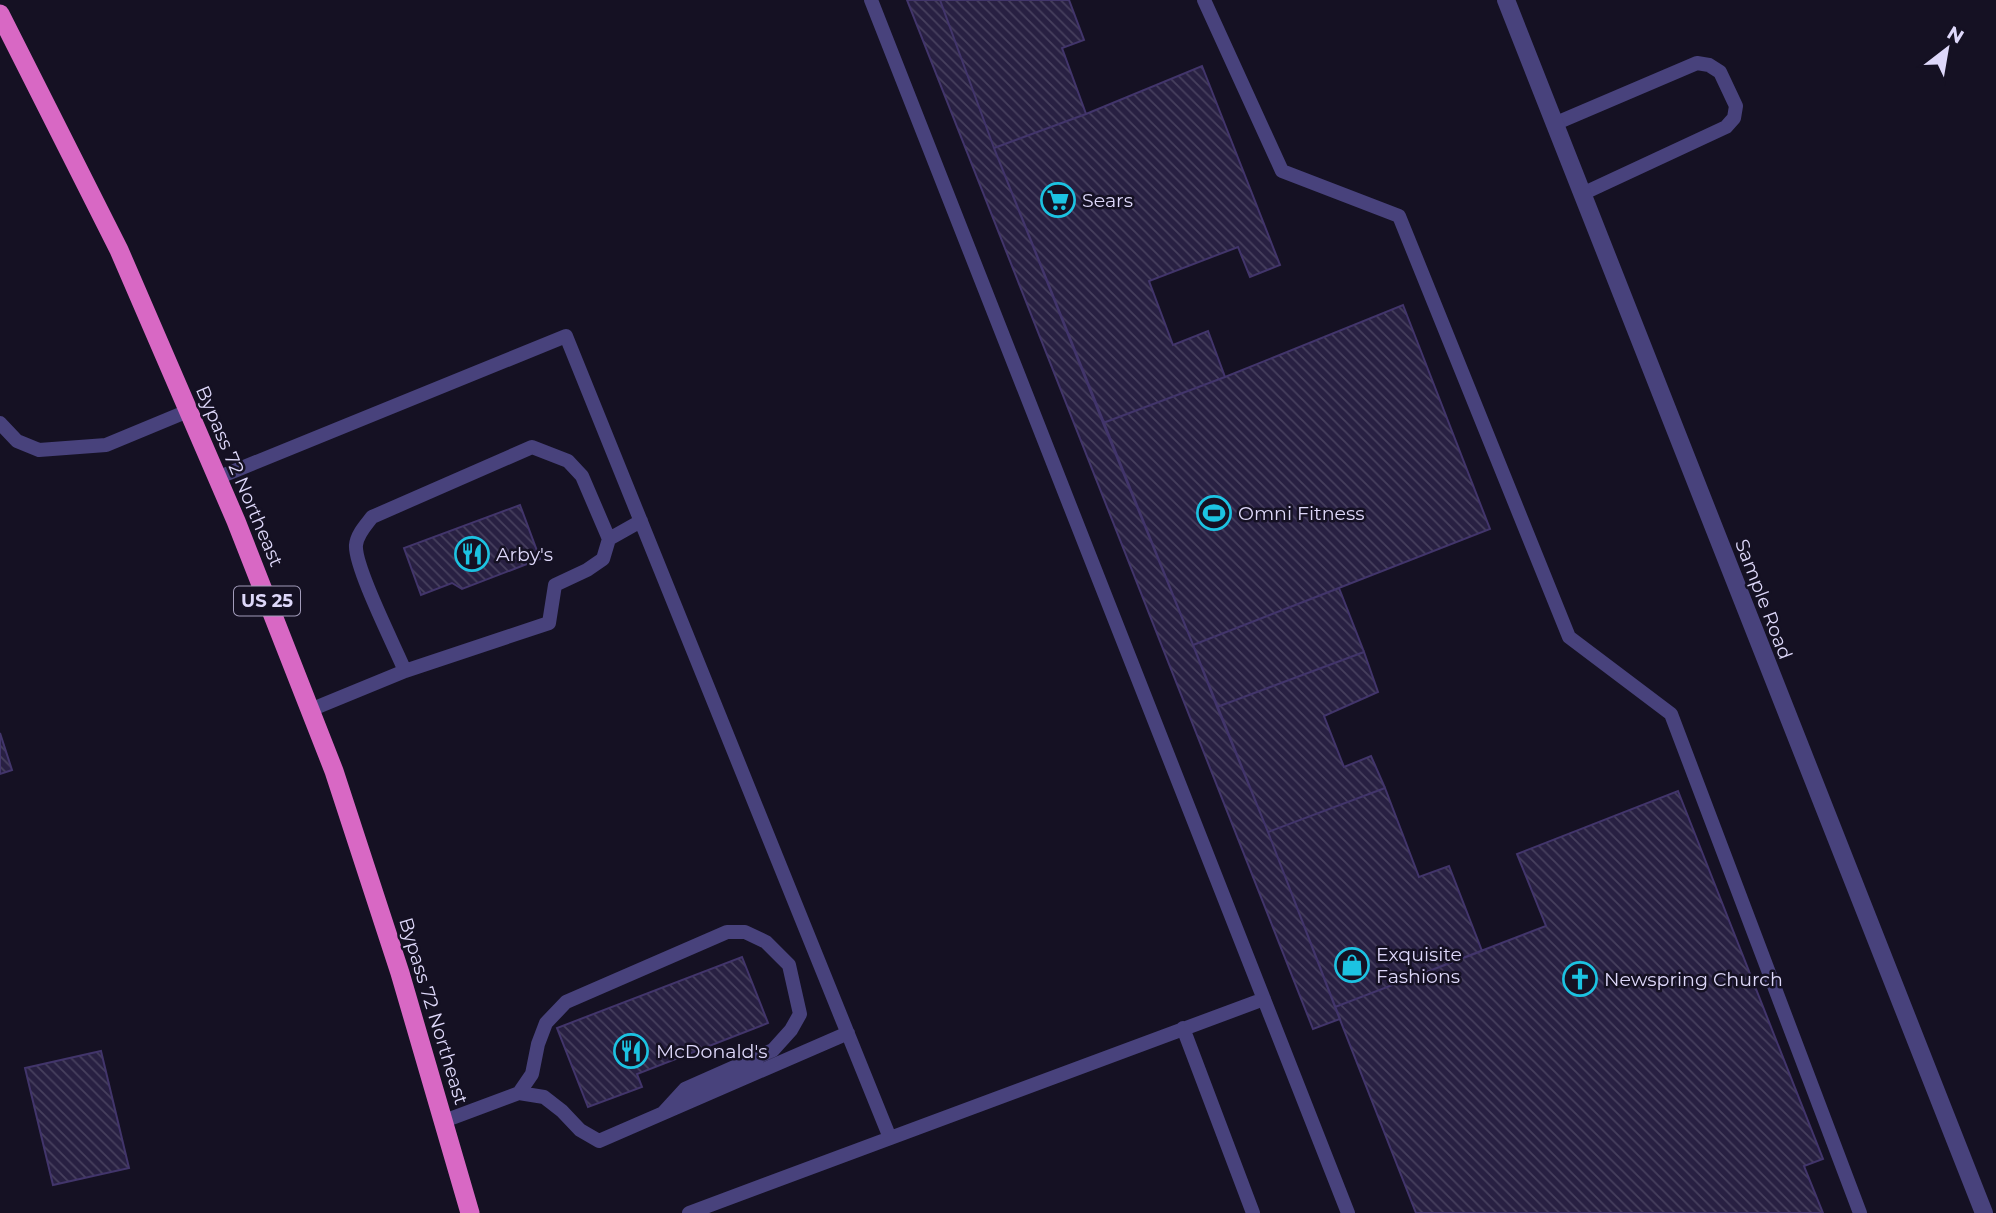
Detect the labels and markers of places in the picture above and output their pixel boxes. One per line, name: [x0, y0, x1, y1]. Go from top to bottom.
supermarket icon: Sears: [1039, 181, 1077, 219]
place label: Sears: [1082, 189, 1133, 212]
sports icon: Omni Fitness: [1195, 494, 1233, 532]
place label: Omni Fitness: [1238, 502, 1365, 525]
restaurant icon: Arby's: [453, 535, 491, 573]
place label: Arby's: [496, 543, 553, 566]
place label: Exquisite Fashions: [1376, 943, 1462, 988]
shop icon: Exquisite Fashions: [1333, 946, 1371, 984]
church icon: Newspring Church: [1561, 960, 1599, 998]
place label: Newspring Church: [1604, 968, 1783, 991]
restaurant icon: McDonald's: [612, 1032, 650, 1070]
place label: McDonald's: [656, 1040, 768, 1063]

